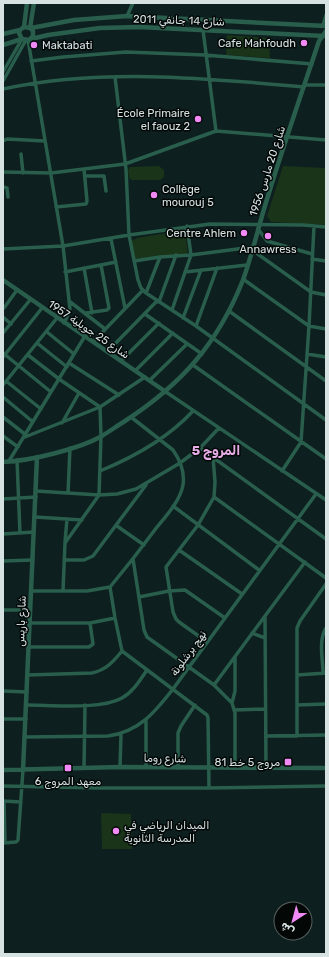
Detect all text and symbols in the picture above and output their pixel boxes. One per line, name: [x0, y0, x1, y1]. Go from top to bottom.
street label: شارع 14 جانفي 2011: [133, 12, 225, 31]
place label: Cafe Mahfoudh: [218, 37, 296, 50]
marker: Cafe Mahfoudh: [299, 38, 309, 48]
place label: Maktabati: [42, 39, 92, 52]
marker: Maktabati: [29, 40, 39, 50]
place label: École Primaire el faouz 2: [117, 107, 190, 133]
marker: École Primaire el faouz 2: [193, 114, 203, 124]
street label: شارع 20 مارس 1956: [247, 124, 290, 219]
place label: Collège mourouj 5: [162, 183, 214, 209]
marker: Collège mourouj 5: [149, 190, 159, 200]
place label: Centre Ahlem: [166, 227, 236, 240]
marker: Centre Ahlem: [239, 228, 249, 238]
marker: Annawress: [263, 231, 273, 241]
place label: Annawress: [239, 243, 297, 256]
street label: شارع 25 جويلية 1957: [44, 297, 132, 363]
district label: المروج 5: [192, 443, 240, 460]
street label: شارع باريس: [14, 595, 31, 647]
street label: نهج برشلونة: [168, 628, 211, 680]
street label: شارع روما: [143, 752, 187, 767]
place label: مروج 5 خط 81: [215, 756, 280, 771]
marker: مروج 5 خط 81: [283, 757, 293, 767]
marker: معهد المروج 6: [63, 763, 73, 773]
place label: معهد المروج 6: [35, 775, 101, 790]
place label: الميدان الرياضي في المدرسة الثانوية: [124, 819, 209, 846]
marker: الميدان الرياضي في المدرسة الثانوية: [111, 826, 121, 836]
north arrow: [273, 901, 313, 941]
text: ش: [278, 919, 297, 938]

